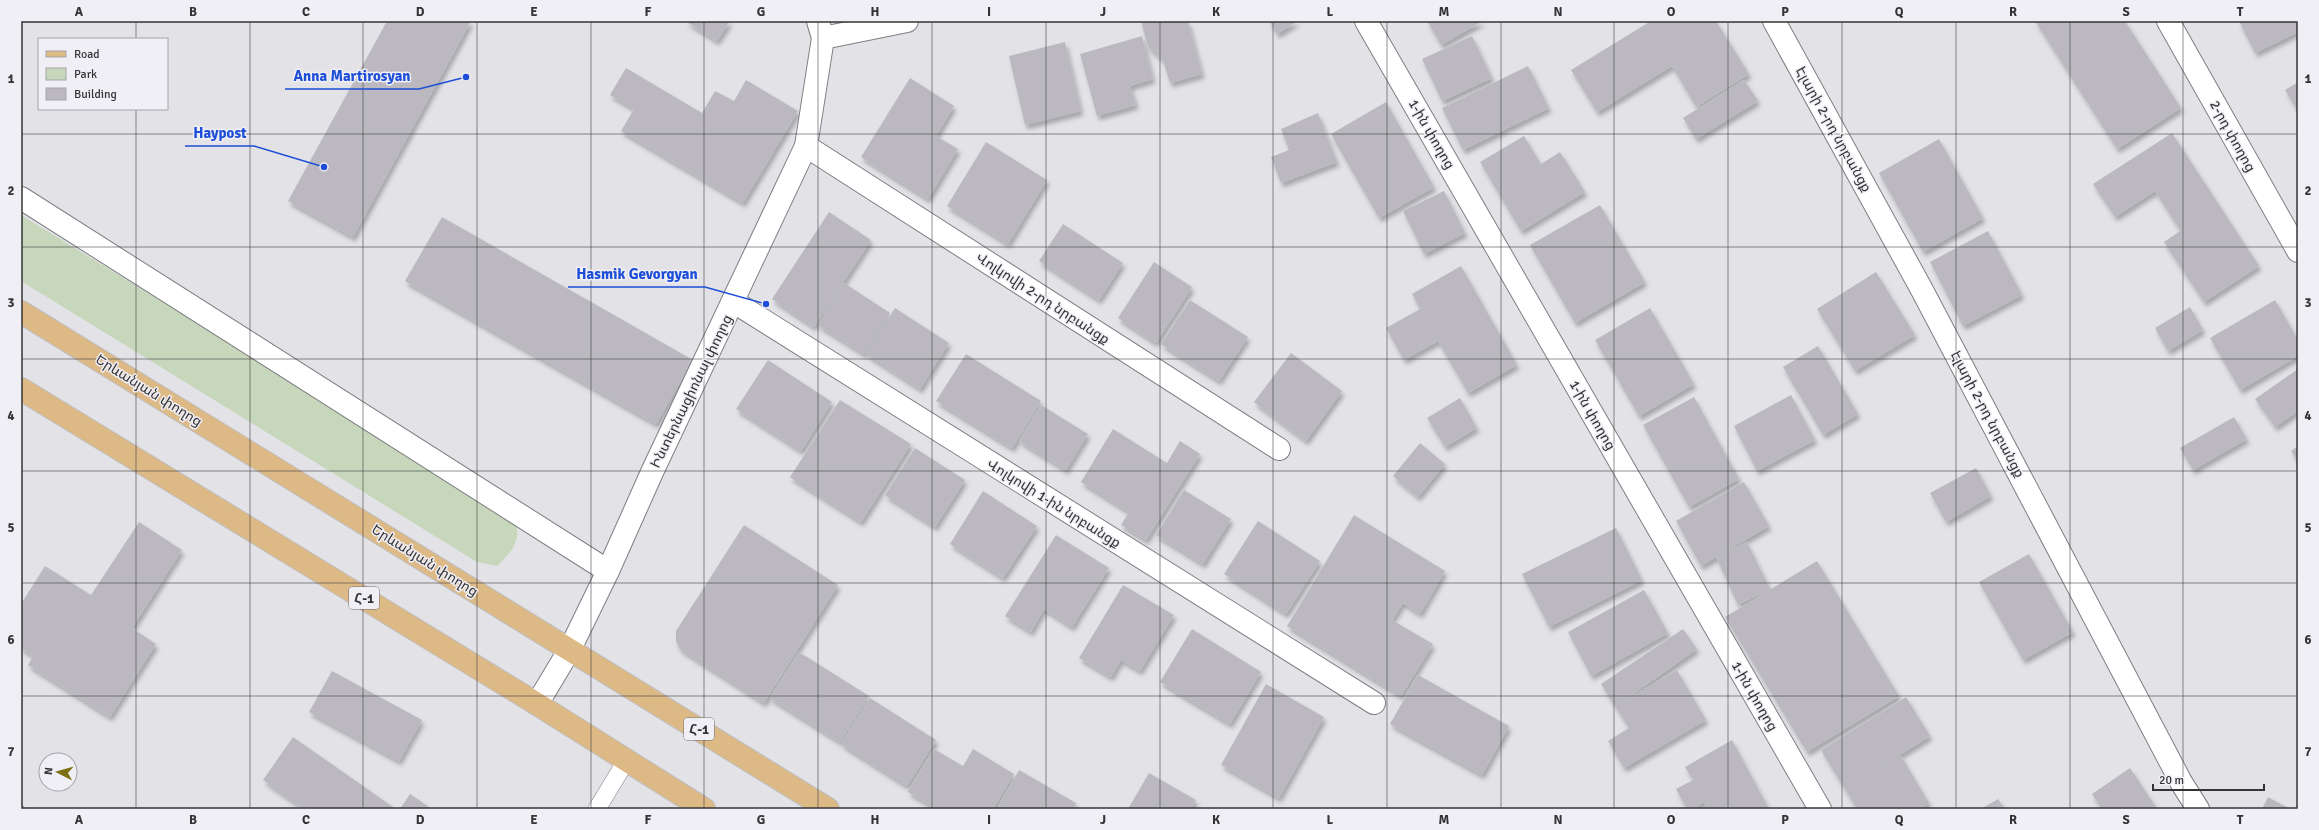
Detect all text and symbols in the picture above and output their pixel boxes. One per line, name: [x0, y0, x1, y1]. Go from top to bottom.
text: A: [75, 4, 84, 20]
text: B: [189, 4, 197, 20]
text: C: [302, 4, 310, 20]
text: D: [416, 4, 425, 20]
text: E: [530, 4, 538, 20]
text: F: [645, 4, 652, 20]
text: G: [757, 4, 765, 20]
text: H: [871, 4, 879, 20]
text: I: [987, 4, 991, 20]
text: J: [1100, 4, 1106, 20]
text: K: [1212, 4, 1220, 20]
text: L: [1327, 4, 1334, 20]
text: M: [1439, 4, 1450, 20]
text: N: [1553, 4, 1563, 20]
text: O: [1667, 4, 1676, 20]
text: P: [1781, 4, 1789, 20]
text: Q: [1895, 4, 1904, 20]
text: R: [2009, 4, 2017, 20]
text: S: [2122, 4, 2130, 20]
text: T: [2237, 4, 2244, 20]
legend: [38, 38, 168, 110]
text: Road: [74, 47, 100, 62]
callout: Anna Martirosyan: [285, 62, 419, 89]
street label: Էլարի 2-րդ նրբանցք: [1792, 63, 1875, 195]
text: Park: [74, 67, 97, 82]
text: Anna Martirosyan: [293, 67, 411, 85]
text: 1: [7, 71, 15, 87]
text: 1: [2304, 71, 2312, 87]
text: Building: [74, 87, 117, 102]
street label: 1-ին փողոց: [1405, 96, 1458, 172]
street label: 2-րդ փողոց: [2206, 98, 2259, 175]
callout: Haypost: [185, 119, 254, 146]
text: Haypost: [193, 124, 247, 142]
text: 2: [7, 183, 15, 199]
text: 2: [2304, 183, 2312, 199]
street label: Վոլկովի 2-րդ նրբանցք: [973, 249, 1113, 348]
callout: Hasmik Gevorgyan: [568, 260, 705, 287]
text: Hasmik Gevorgyan: [576, 265, 698, 283]
text: 3: [7, 295, 15, 311]
text: 3: [2304, 295, 2312, 311]
street label: Ինտերնացիոնալ փողոց: [647, 312, 736, 471]
street label: Էլարի 2-րդ նրբանցք: [1947, 348, 2028, 481]
street label: Երևանյան փողոց: [92, 351, 205, 430]
street label: 1-ին փողոց: [1566, 377, 1619, 453]
text: 4: [7, 408, 15, 424]
text: 4: [2304, 408, 2312, 424]
street label: Վոլկովի 1-ին նրբանցք: [984, 455, 1124, 552]
text: 5: [7, 520, 15, 536]
text: 5: [2304, 520, 2312, 536]
street label: Երևանյան փողոց: [368, 521, 481, 600]
road number: Հ-1: [349, 587, 379, 609]
text: 6: [7, 632, 15, 648]
text: 6: [2304, 632, 2312, 648]
street label: 1-ին փողոց: [1728, 658, 1781, 734]
road number: Հ-1: [684, 718, 714, 740]
text: 7: [7, 744, 15, 760]
text: 7: [2304, 744, 2312, 760]
north arrow: [38, 752, 78, 792]
scale bar: [2153, 766, 2264, 792]
text: N: [42, 767, 55, 775]
text: 20 m: [2159, 773, 2184, 788]
text: A: [75, 812, 84, 828]
text: B: [189, 812, 197, 828]
text: C: [302, 812, 310, 828]
text: D: [416, 812, 425, 828]
text: E: [530, 812, 538, 828]
text: F: [645, 812, 652, 828]
text: G: [757, 812, 765, 828]
text: H: [871, 812, 879, 828]
text: I: [987, 812, 991, 828]
text: J: [1100, 812, 1106, 828]
text: K: [1212, 812, 1220, 828]
text: L: [1327, 812, 1334, 828]
text: M: [1439, 812, 1450, 828]
text: N: [1553, 812, 1563, 828]
text: O: [1667, 812, 1676, 828]
text: P: [1781, 812, 1789, 828]
text: Q: [1895, 812, 1904, 828]
text: R: [2009, 812, 2017, 828]
text: S: [2122, 812, 2130, 828]
text: T: [2237, 812, 2244, 828]

